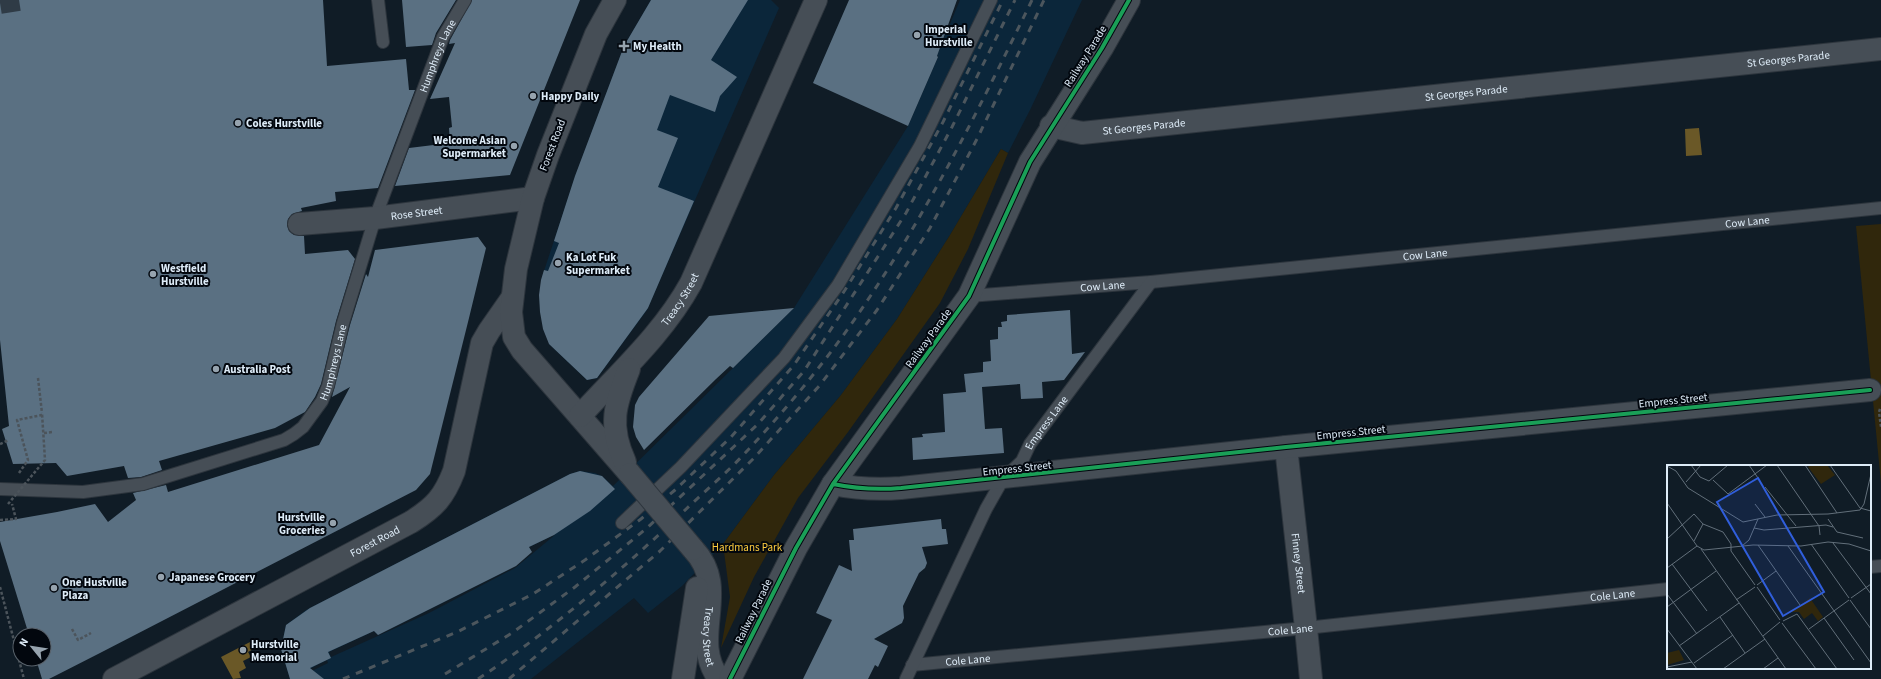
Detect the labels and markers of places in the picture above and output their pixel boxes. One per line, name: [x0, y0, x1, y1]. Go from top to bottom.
place label: Imperial Hurstville: [925, 22, 973, 50]
marker: Imperial Hurstville: [912, 30, 922, 40]
place label: My Health: [633, 39, 682, 54]
marker: My Health: [618, 40, 630, 52]
place label: Happy Daily: [541, 89, 600, 104]
marker: Happy Daily: [528, 91, 538, 101]
place label: Coles Hurstville: [246, 116, 322, 131]
marker: Coles Hurstville: [233, 118, 243, 128]
place label: Welcome Asian Supermarket: [433, 133, 507, 161]
marker: Welcome Asian Supermarket: [509, 141, 519, 151]
place label: Ka Lot Fuk Supermarket: [566, 250, 631, 278]
marker: Ka Lot Fuk Supermarket: [553, 258, 563, 268]
place label: Westfield Hurstville: [161, 261, 209, 289]
marker: Westfield Hurstville: [148, 269, 158, 279]
place label: Australia Post: [223, 362, 291, 377]
marker: Australia Post: [211, 364, 221, 374]
place label: Hurstville Groceries: [277, 510, 325, 538]
marker: Hurstville Groceries: [328, 518, 338, 528]
place label: Japanese Grocery: [169, 570, 256, 585]
marker: Japanese Grocery: [156, 572, 166, 582]
place label: One Hustville Plaza: [62, 575, 127, 603]
marker: One Hustville Plaza: [49, 583, 59, 593]
place label: Hurstville Memorial: [251, 637, 299, 665]
marker: Hurstville Memorial: [238, 645, 248, 655]

